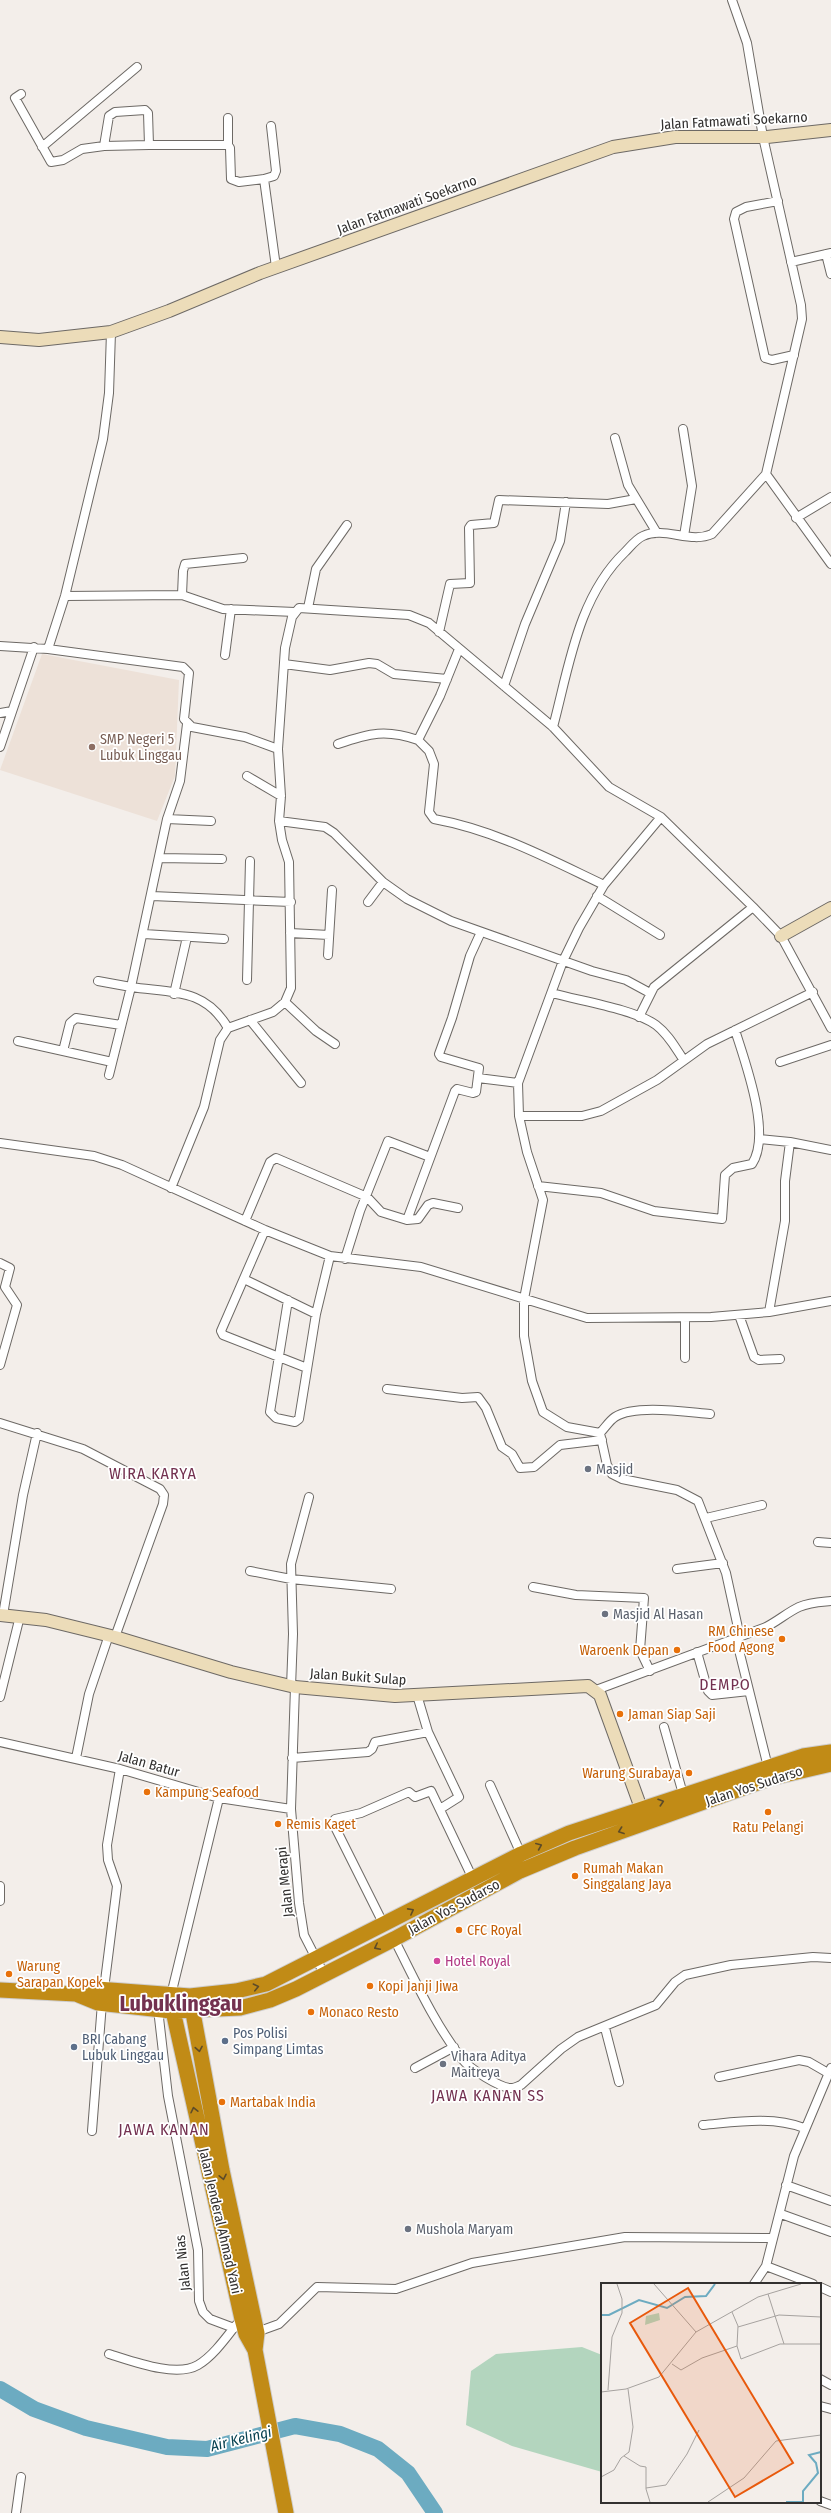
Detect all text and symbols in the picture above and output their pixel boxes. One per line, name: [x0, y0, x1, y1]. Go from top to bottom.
street label: Jalan Fatmawati Soekarno: [660, 109, 808, 133]
street label: Jalan Fatmawati Soekarno: [335, 172, 479, 238]
place label: SMP Negeri 5 Lubuk Linggau: [100, 731, 182, 764]
marker: SMP Negeri 5 Lubuk Linggau: [87, 742, 97, 752]
place label: Masjid: [596, 1461, 633, 1478]
district label: WIRA KARYA: [109, 1464, 197, 1483]
marker: Masjid: [583, 1464, 593, 1474]
place label: Masjid Al Hasan: [613, 1606, 703, 1623]
marker: Masjid Al Hasan: [600, 1609, 610, 1619]
place label: RM Chinese Food Agong: [708, 1623, 774, 1656]
marker: RM Chinese Food Agong: [777, 1634, 787, 1644]
place label: Waroenk Depan: [579, 1642, 669, 1659]
marker: Waroenk Depan: [672, 1645, 682, 1655]
street label: Jalan Bukit Sulap: [309, 1665, 407, 1689]
district label: DEMPO: [699, 1675, 751, 1694]
place label: Jaman Siap Saji: [628, 1706, 716, 1723]
marker: Jaman Siap Saji: [615, 1709, 625, 1719]
street label: Jalan Batur: [116, 1747, 182, 1781]
street label: Jalan Yos Sudarso: [703, 1762, 805, 1810]
place label: Warung Surabaya: [582, 1765, 681, 1782]
marker: Warung Surabaya: [684, 1768, 694, 1778]
place label: Kampung Seafood: [155, 1784, 259, 1801]
marker: Kampung Seafood: [142, 1787, 152, 1797]
one-way arrow: [657, 1798, 664, 1806]
marker: Ratu Pelangi: [763, 1807, 773, 1817]
place label: Remis Kaget: [286, 1816, 356, 1833]
marker: Remis Kaget: [273, 1819, 283, 1829]
place label: Ratu Pelangi: [732, 1819, 804, 1836]
one-way arrow: [617, 1827, 624, 1835]
one-way arrow: [534, 1843, 542, 1851]
street label: Jalan Merapi: [273, 1846, 297, 1918]
place label: Rumah Makan Singgalang Jaya: [583, 1860, 672, 1893]
marker: Rumah Makan Singgalang Jaya: [570, 1871, 580, 1881]
street label: Jalan Yos Sudarso: [405, 1876, 503, 1938]
one-way arrow: [406, 1909, 414, 1916]
place label: CFC Royal: [467, 1922, 522, 1939]
marker: CFC Royal: [454, 1925, 464, 1935]
one-way arrow: [374, 1942, 382, 1950]
place label: Hotel Royal: [445, 1953, 511, 1970]
marker: Hotel Royal: [432, 1956, 442, 1966]
place label: Warung Sarapan Kopek: [17, 1958, 103, 1991]
marker: Warung Sarapan Kopek: [4, 1969, 14, 1979]
place label: Kopi Janji Jiwa: [378, 1978, 459, 1995]
marker: Kopi Janji Jiwa: [365, 1981, 375, 1991]
one-way arrow: [253, 1983, 259, 1991]
district label: Lubuklinggau: [120, 1990, 242, 2017]
place label: Monaco Resto: [319, 2004, 399, 2021]
marker: Monaco Resto: [306, 2007, 316, 2017]
place label: Pos Polisi Simpang Limtas: [233, 2025, 323, 2058]
place label: BRI Cabang Lubuk Linggau: [82, 2031, 164, 2064]
marker: Pos Polisi Simpang Limtas: [220, 2036, 230, 2046]
marker: BRI Cabang Lubuk Linggau: [69, 2042, 79, 2052]
one-way arrow: [194, 2046, 203, 2052]
place label: Vihara Aditya Maitreya: [451, 2048, 526, 2081]
marker: Vihara Aditya Maitreya: [438, 2059, 448, 2069]
district label: JAWA KANAN SS: [431, 2086, 545, 2105]
place label: Martabak India: [230, 2094, 316, 2111]
marker: Martabak India: [217, 2097, 227, 2107]
one-way arrow: [191, 2106, 199, 2113]
district label: JAWA KANAN: [118, 2120, 210, 2139]
street label: Jalan Jenderal Ahmad Yani: [195, 2146, 245, 2296]
one-way arrow: [219, 2174, 227, 2180]
place label: Mushola Maryam: [416, 2221, 513, 2238]
marker: Mushola Maryam: [403, 2224, 413, 2234]
street label: Jalan Nias: [172, 2234, 194, 2292]
inset map: [601, 2283, 821, 2503]
water label: Air Kelingi: [208, 2423, 274, 2456]

